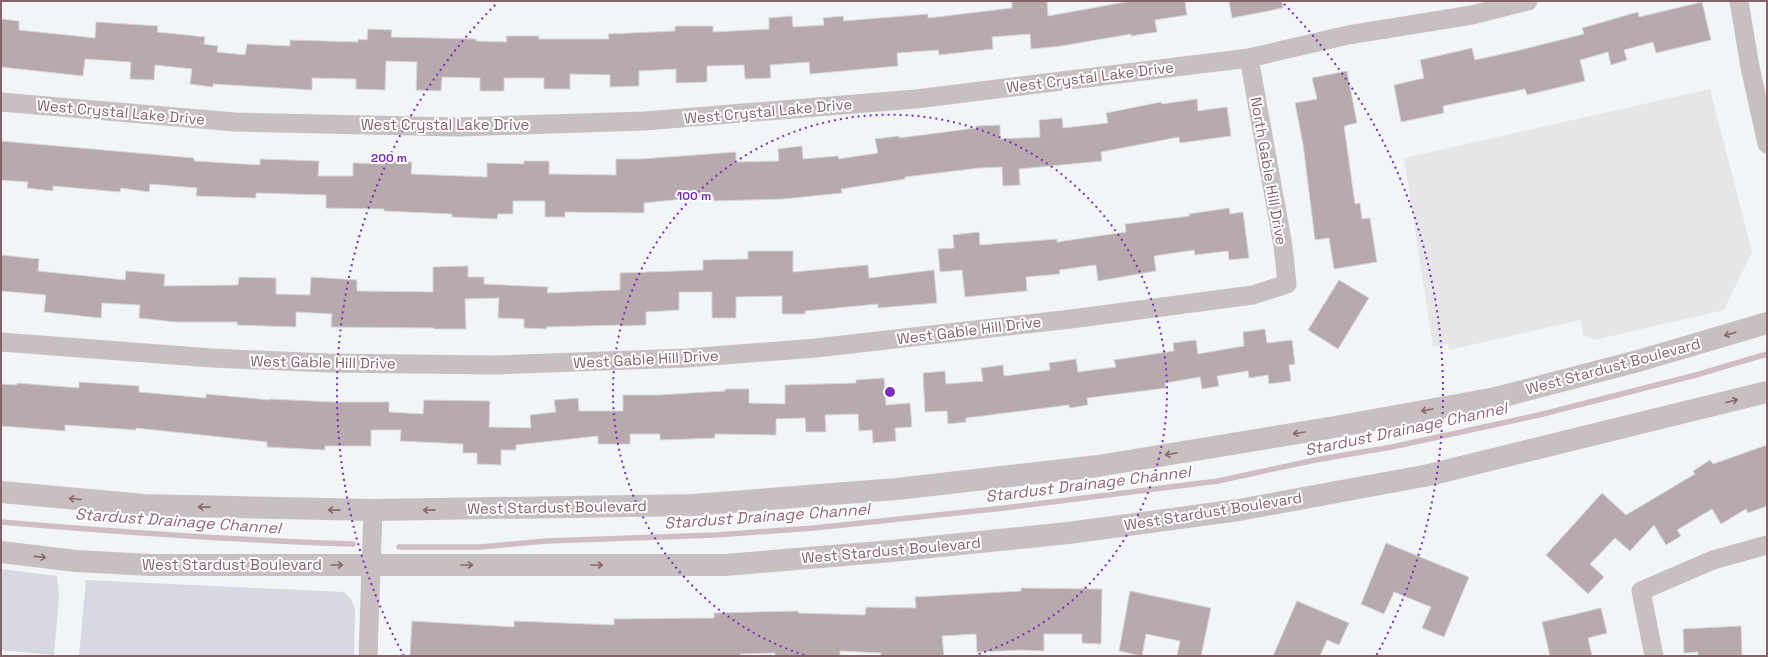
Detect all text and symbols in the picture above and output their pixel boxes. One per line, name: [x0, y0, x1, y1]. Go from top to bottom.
street label: West Crystal Lake Drive: [1005, 57, 1175, 97]
street label: West Crystal Lake Drive: [683, 94, 853, 128]
street label: West Crystal Lake Drive: [36, 95, 206, 129]
street label: North Gable Hill Drive: [1247, 95, 1291, 247]
street label: West Crystal Lake Drive: [361, 115, 529, 134]
text: 200 m: [371, 150, 407, 166]
text: 100 m: [677, 188, 711, 204]
street label: West Gable Hill Drive: [896, 312, 1042, 348]
one-way arrow: [1723, 331, 1736, 338]
street label: West Stardust Boulevard: [1524, 334, 1702, 398]
street label: West Gable Hill Drive: [573, 346, 719, 372]
street label: West Gable Hill Drive: [250, 351, 396, 373]
centre of rings: [883, 385, 897, 399]
water label: Stardust Drainage Channel: [1303, 397, 1511, 461]
one-way arrow: [1725, 397, 1738, 404]
one-way arrow: [1421, 406, 1434, 414]
one-way arrow: [1293, 429, 1306, 437]
one-way arrow: [1165, 450, 1178, 458]
water label: Stardust Drainage Channel: [984, 461, 1194, 507]
street label: West Stardust Boulevard: [1123, 488, 1303, 534]
one-way arrow: [69, 495, 82, 503]
street label: West Stardust Boulevard: [467, 496, 647, 518]
water label: Stardust Drainage Channel: [663, 498, 873, 534]
water label: Stardust Drainage Channel: [74, 503, 284, 539]
one-way arrow: [198, 503, 211, 511]
one-way arrow: [328, 506, 341, 513]
one-way arrow: [423, 506, 436, 513]
street label: West Stardust Boulevard: [801, 533, 981, 567]
one-way arrow: [33, 553, 46, 561]
street label: West Stardust Boulevard: [142, 555, 322, 574]
one-way arrow: [330, 561, 343, 569]
one-way arrow: [460, 561, 473, 569]
one-way arrow: [590, 561, 603, 569]

